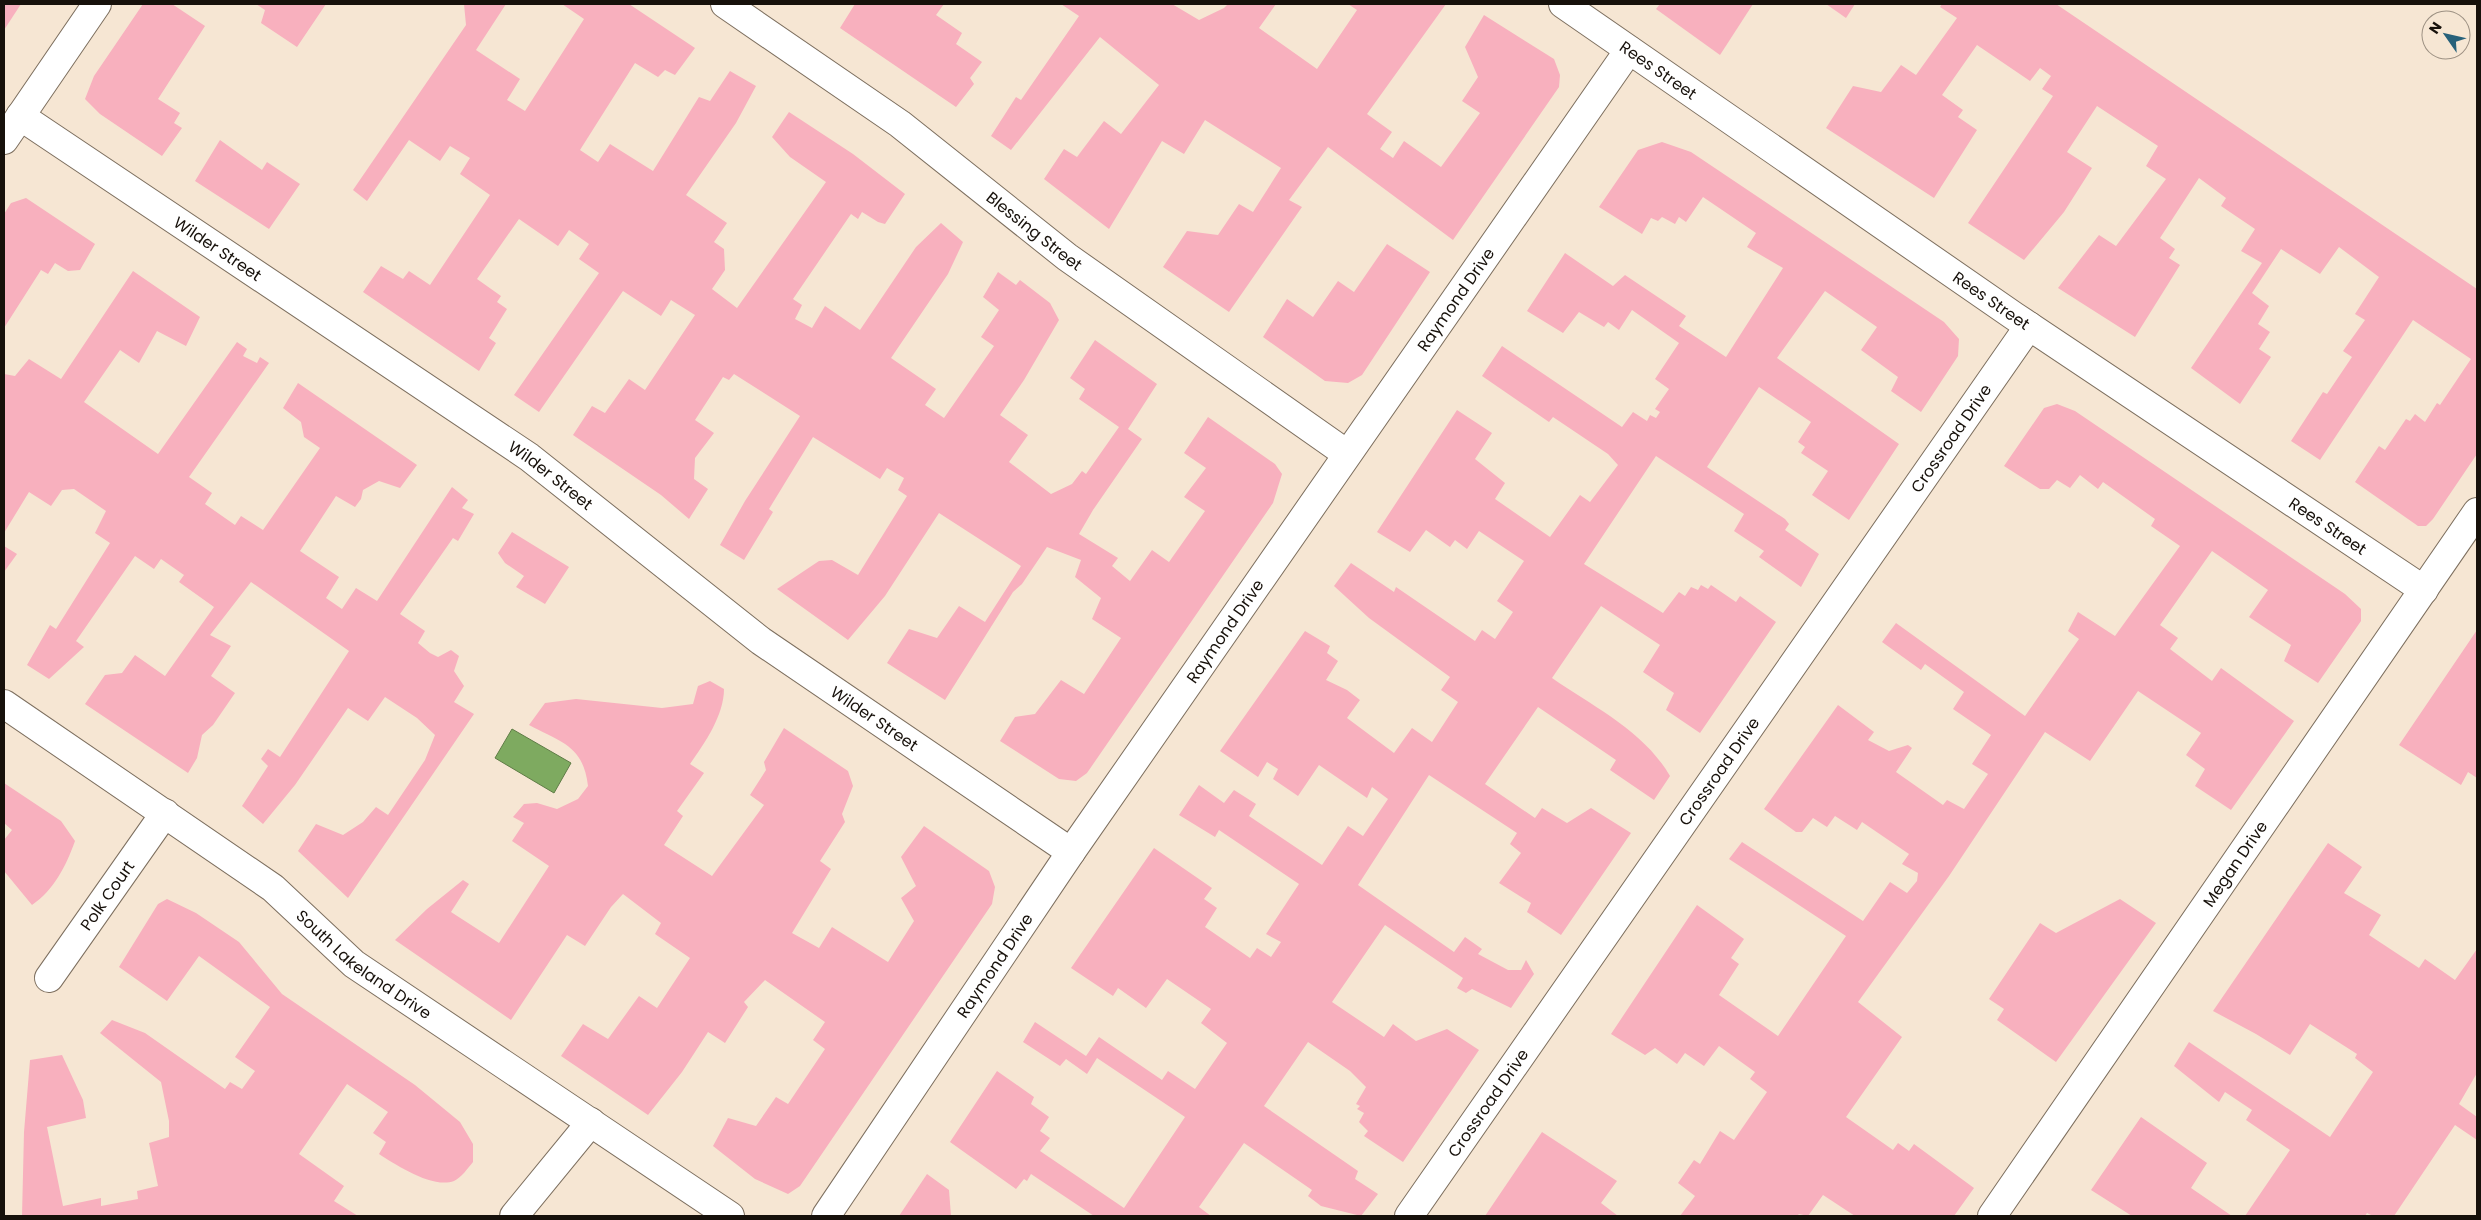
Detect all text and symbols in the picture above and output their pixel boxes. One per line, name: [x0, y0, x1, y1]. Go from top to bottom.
north arrow: [2421, 10, 2471, 60]
text: N: [2424, 18, 2446, 38]
street label: Rees Street: [1615, 35, 1702, 105]
street label: Blessing Street: [982, 186, 1087, 276]
street label: Wilder Street: [169, 211, 266, 286]
street label: Raymond Drive: [1411, 243, 1500, 356]
street label: Rees Street: [1948, 266, 2035, 335]
street label: Crossroad Drive: [1905, 379, 1997, 497]
street label: Wilder Street: [504, 435, 598, 515]
street label: Rees Street: [2285, 491, 2372, 560]
street label: Raymond Drive: [1181, 574, 1269, 688]
street label: Wilder Street: [826, 680, 923, 756]
street label: Crossroad Drive: [1673, 712, 1765, 830]
street label: Megan Drive: [2197, 816, 2273, 911]
street label: Polk Court: [74, 856, 140, 935]
street label: South Lakeland Drive: [291, 904, 436, 1024]
street label: Raymond Drive: [951, 908, 1038, 1022]
street label: Crossroad Drive: [1442, 1044, 1534, 1162]

